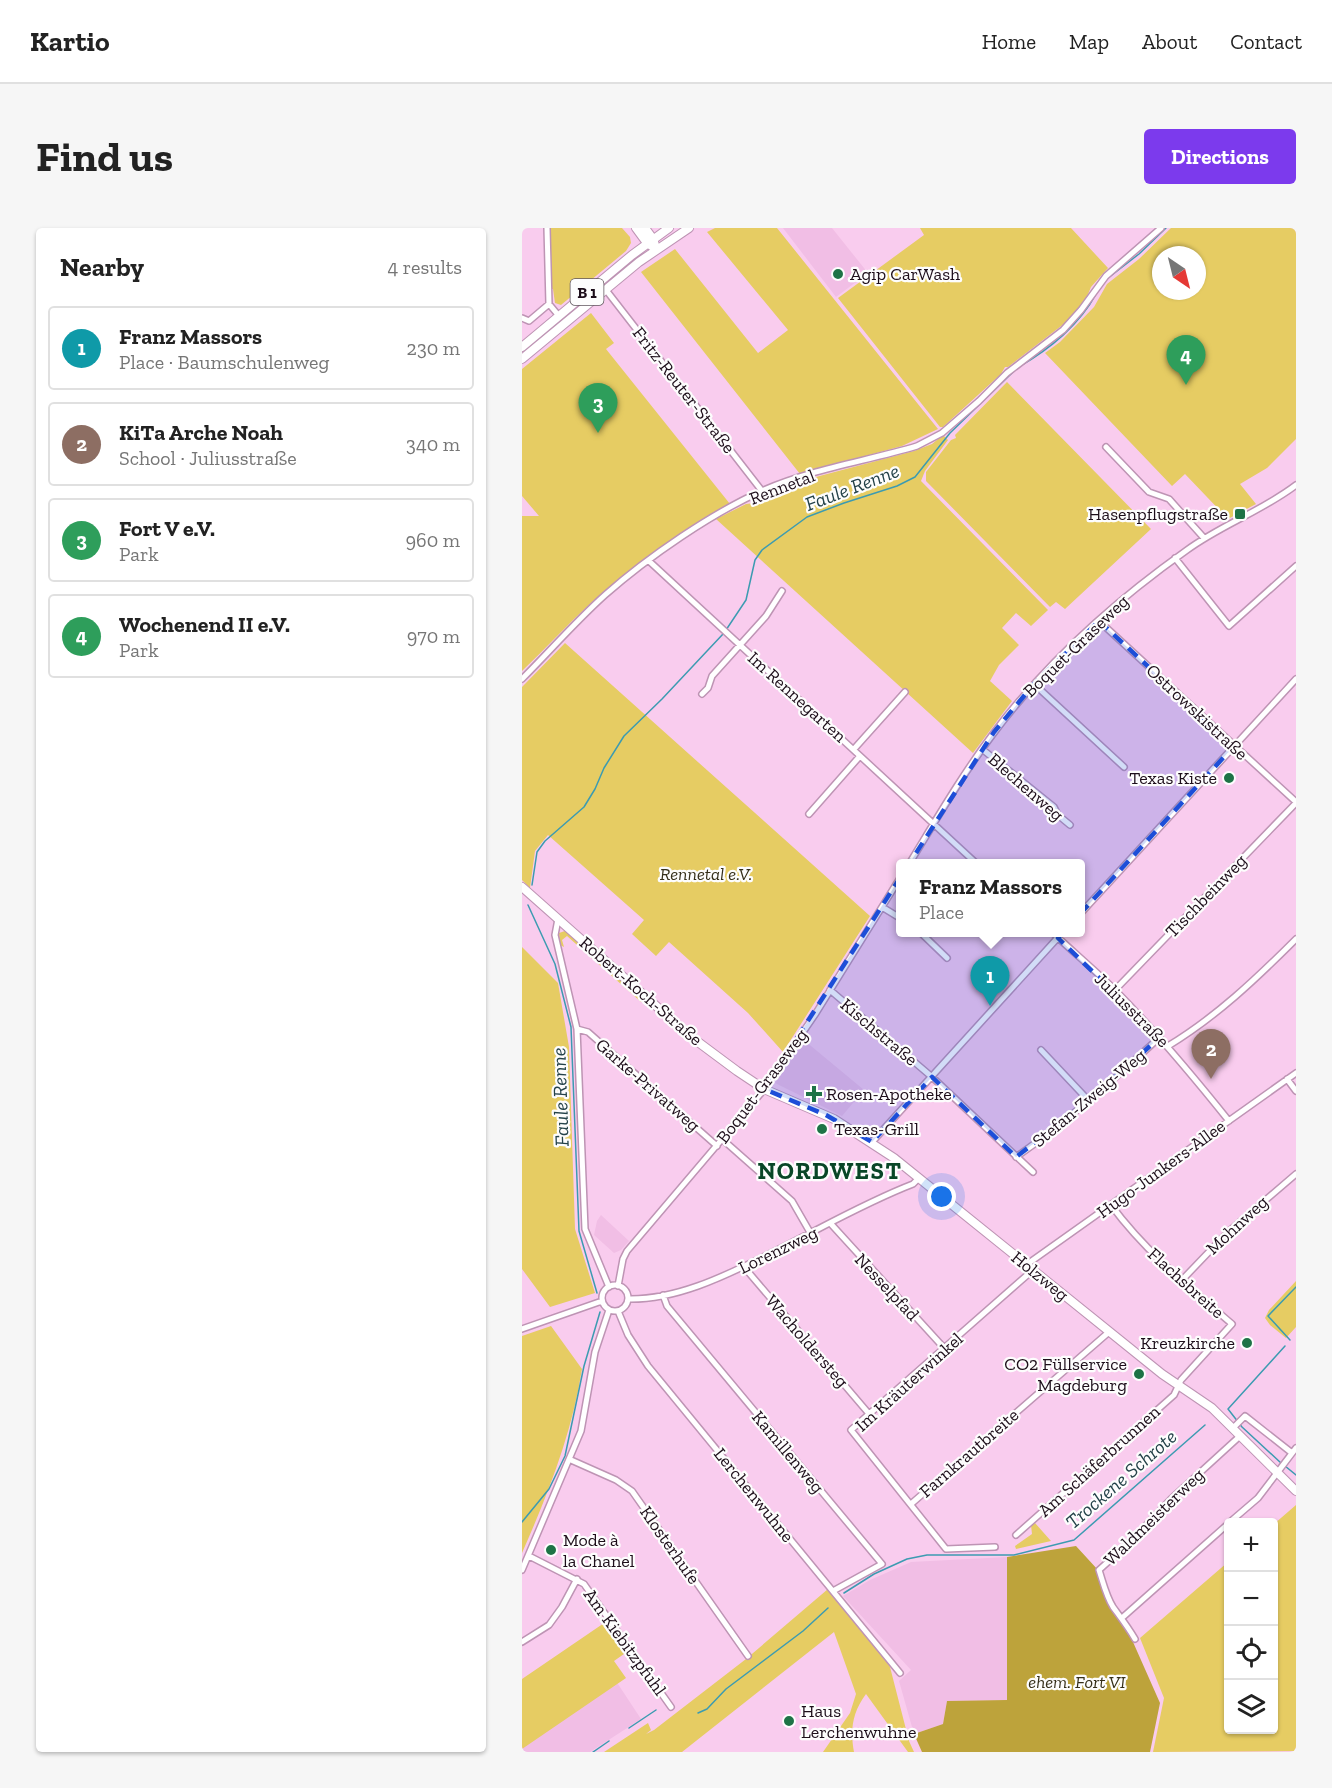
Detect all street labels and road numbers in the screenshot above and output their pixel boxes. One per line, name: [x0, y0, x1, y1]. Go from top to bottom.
road number: B 1: [570, 279, 604, 305]
street label: Fritz-Reuter-Straße: [628, 322, 740, 458]
street label: Rennetal: [746, 464, 818, 510]
street label: Boquet-Graseweg: [1019, 590, 1133, 702]
street label: Im Rennegarten: [743, 647, 851, 748]
street label: Ostrowskistraße: [1142, 659, 1252, 765]
street label: Blechenweg: [984, 748, 1068, 826]
street label: Tischbeinweg: [1161, 850, 1251, 942]
street label: Robert-Koch-Straße: [575, 932, 707, 1050]
street label: Juliusstraße: [1090, 968, 1174, 1052]
street label: Kischstraße: [836, 993, 922, 1071]
street label: Boquet-Graseweg: [712, 1024, 812, 1148]
street label: Garke-Privatweg: [591, 1034, 705, 1136]
street label: Stefan-Zweig-Weg: [1028, 1044, 1150, 1152]
street label: Hugo-Junkers-Allee: [1092, 1115, 1230, 1223]
street label: Mohnweg: [1201, 1191, 1273, 1259]
street label: Lorenzweg: [735, 1221, 821, 1279]
street label: Flachsbreite: [1143, 1243, 1229, 1323]
street label: Holzweg: [1007, 1246, 1073, 1306]
street label: Nesselpfad: [850, 1249, 924, 1326]
street label: Wacholdersteg: [761, 1290, 853, 1392]
street label: Im Kräuterwinkel: [851, 1328, 968, 1436]
street label: Am Schäferbrunnen: [1034, 1400, 1165, 1521]
street label: Farnkrautbreite: [915, 1404, 1023, 1502]
street label: Kamillenweg: [747, 1406, 829, 1498]
street label: Lerchenwuhne: [709, 1443, 799, 1547]
street label: Waldmeisterweg: [1099, 1464, 1209, 1570]
street label: Klosterhufe: [635, 1502, 705, 1588]
street label: Am Kiebitzpfuhl: [579, 1584, 671, 1700]

